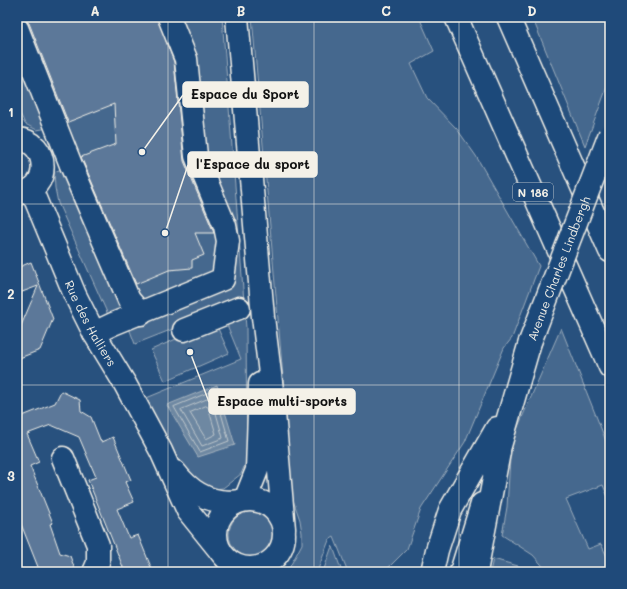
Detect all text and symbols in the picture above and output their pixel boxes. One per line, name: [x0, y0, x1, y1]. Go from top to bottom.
text: A: [90, 2, 100, 19]
text: B: [237, 2, 246, 19]
text: C: [381, 2, 391, 19]
text: D: [527, 2, 537, 19]
callout: Espace du Sport: [183, 82, 308, 107]
text: Espace du Sport: [191, 85, 299, 102]
text: 1: [8, 103, 14, 120]
callout: l'Espace du sport: [188, 152, 317, 177]
text: l'Espace du sport: [196, 155, 310, 172]
road number: N 186: [513, 183, 553, 201]
street label: Avenue Charles Lindbergh: [523, 194, 593, 343]
street label: Rue des Halliers: [62, 278, 120, 369]
text: 2: [7, 285, 15, 302]
callout: Espace multi-sports: [209, 389, 355, 414]
text: Espace multi-sports: [217, 392, 347, 409]
text: 3: [7, 467, 15, 484]

